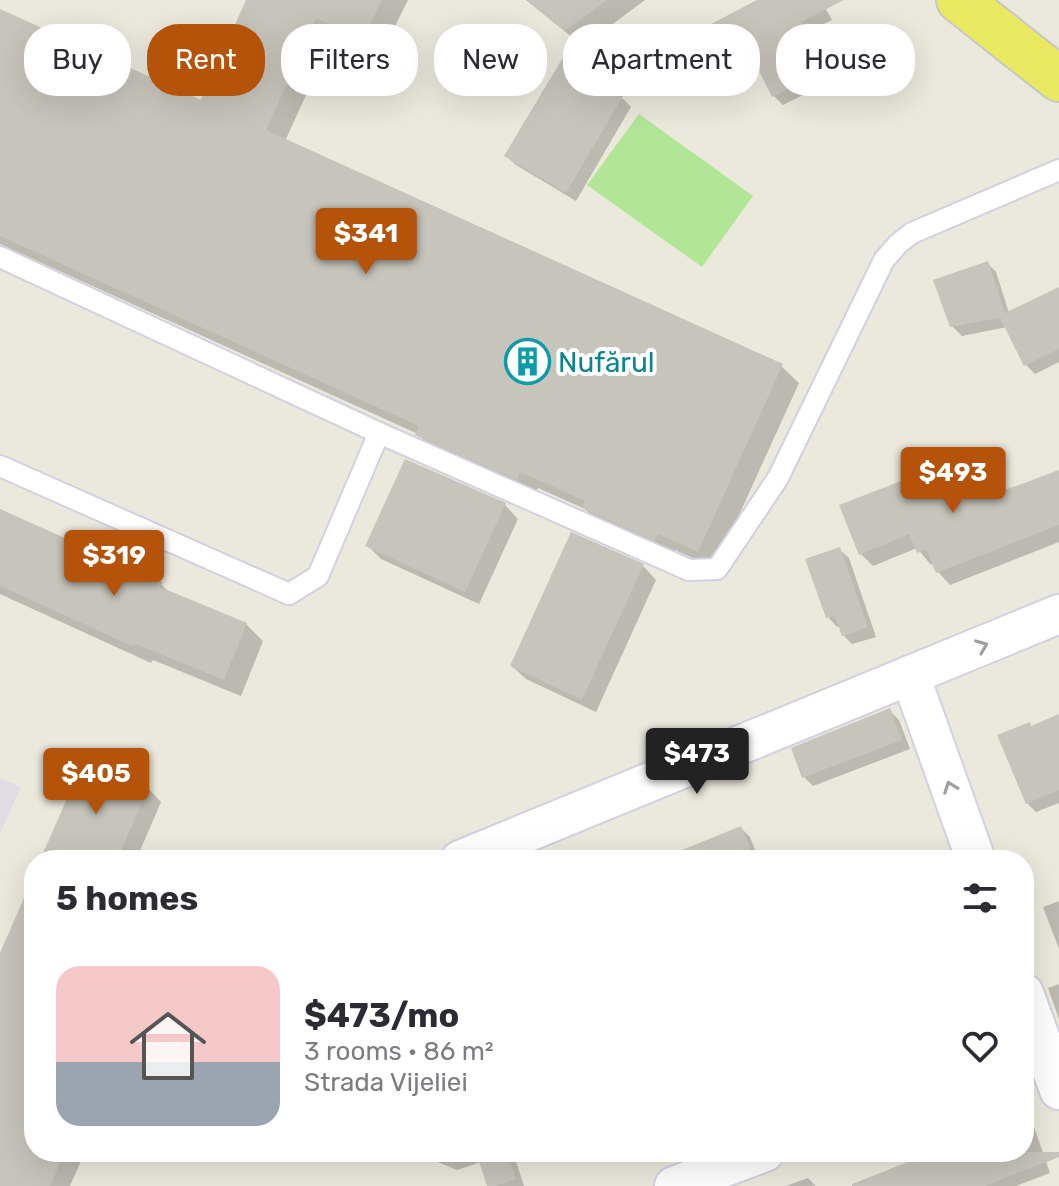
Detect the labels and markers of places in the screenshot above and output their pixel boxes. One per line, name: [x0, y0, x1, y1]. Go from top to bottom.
pin: $341: [319, 208, 413, 276]
building icon: Nufărul: [503, 338, 551, 386]
place label: Nufărul: [558, 346, 655, 379]
pin: $493: [906, 447, 1000, 515]
pin: $319: [67, 530, 161, 598]
pin: $473: [650, 728, 744, 796]
pin: $405: [49, 748, 143, 816]

